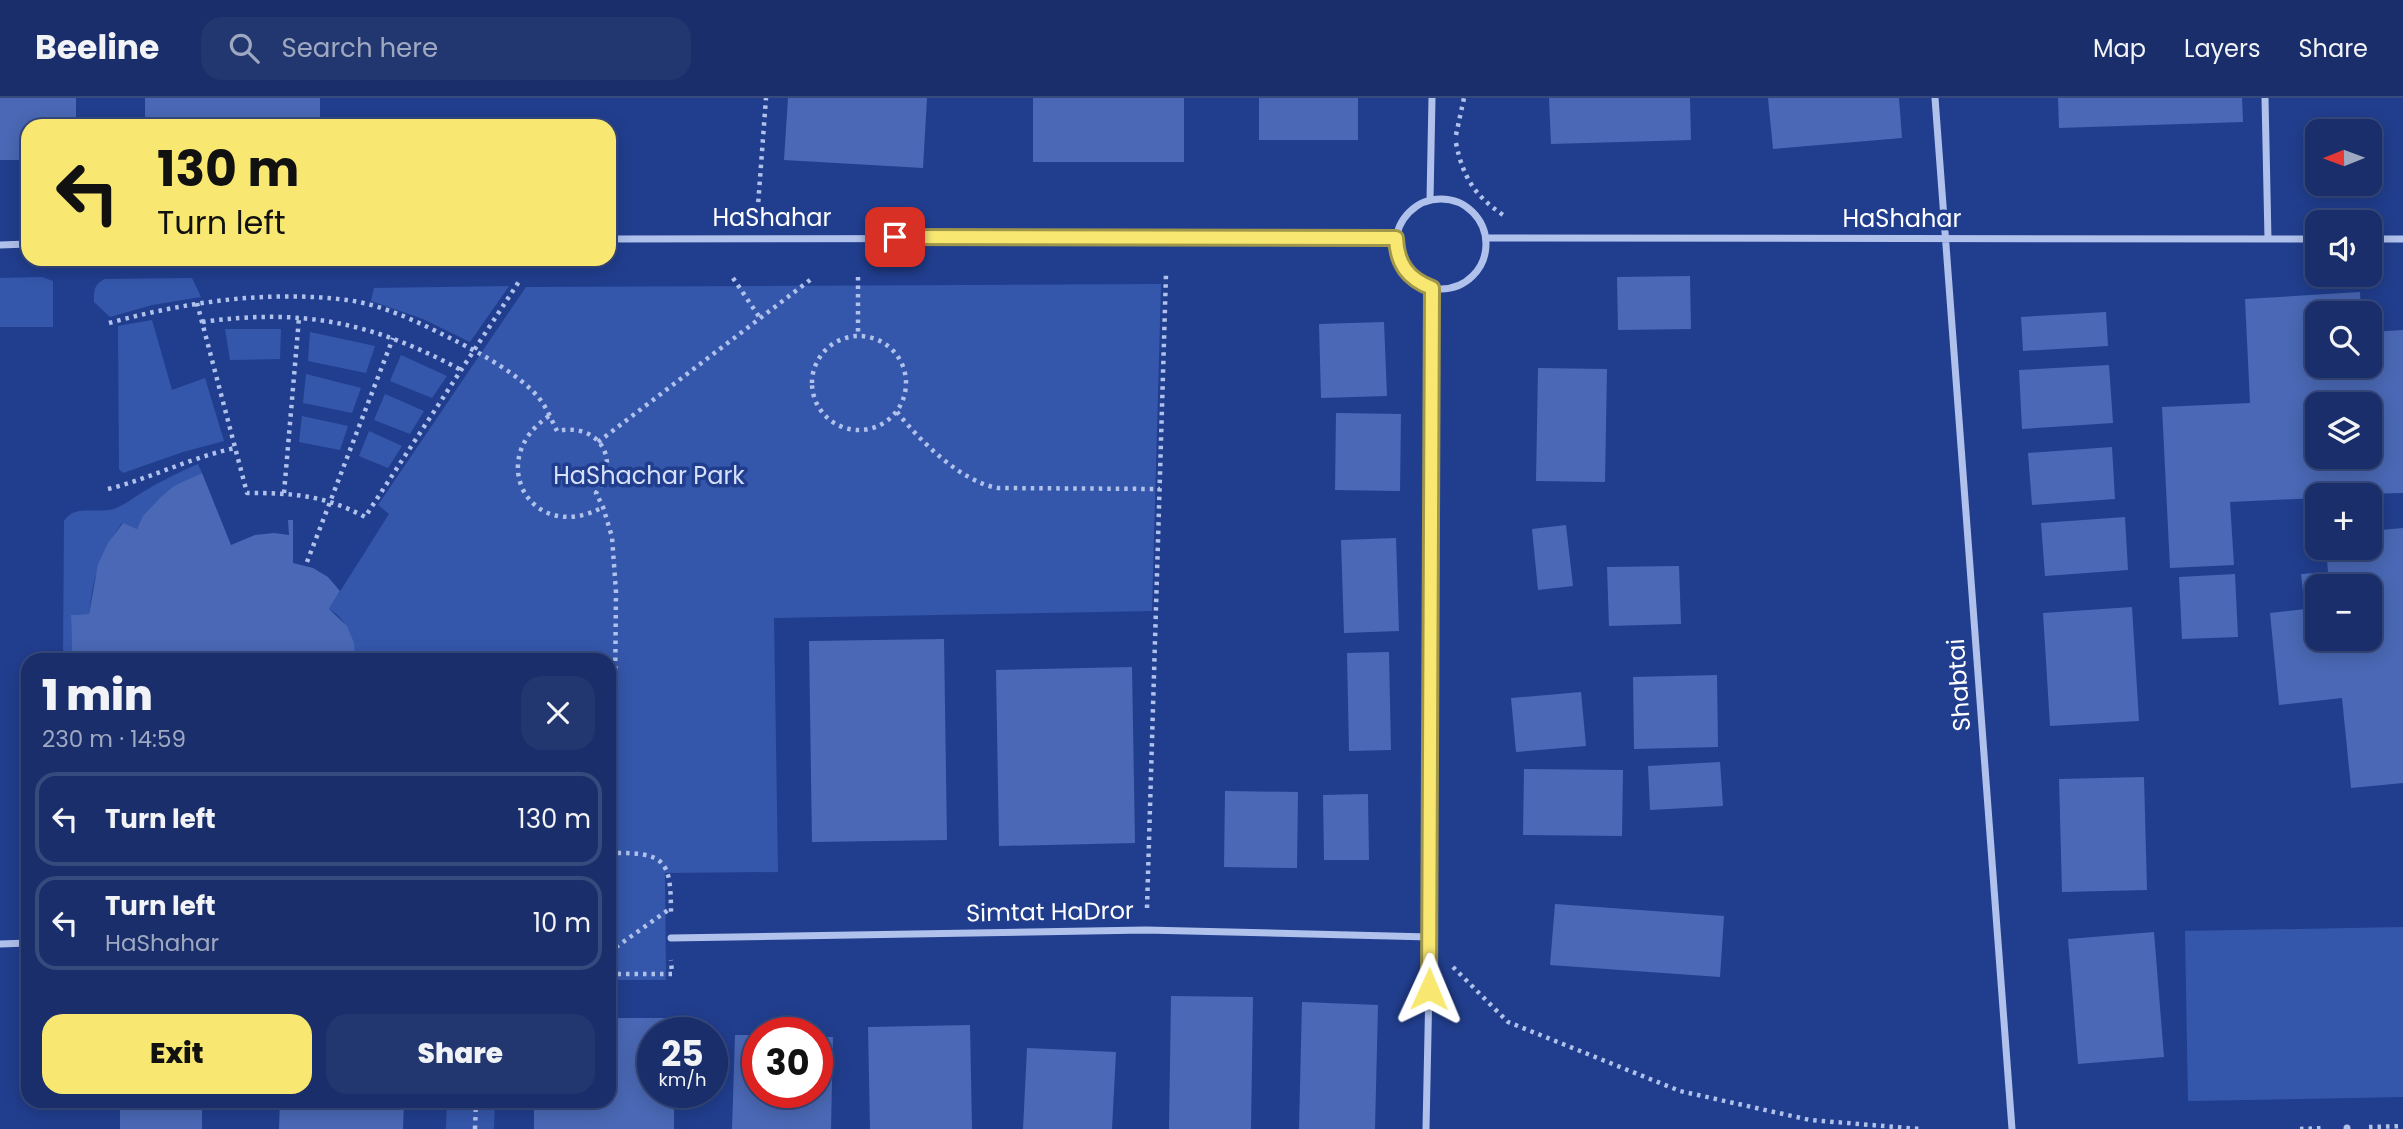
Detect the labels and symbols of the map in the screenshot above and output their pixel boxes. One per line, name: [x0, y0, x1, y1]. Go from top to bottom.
north arrow: [2305, 119, 2382, 196]
street label: HaShahar: [712, 201, 832, 234]
street label: HaShahar: [1842, 202, 1962, 235]
pin: [865, 207, 925, 267]
park label: HaShachar Park: [553, 459, 745, 492]
street label: Shabtai: [1939, 638, 1978, 732]
street label: Simtat HaDror: [966, 894, 1134, 929]
position arrow: [1392, 952, 1466, 1026]
speed limit sign: 30: [742, 1017, 833, 1108]

